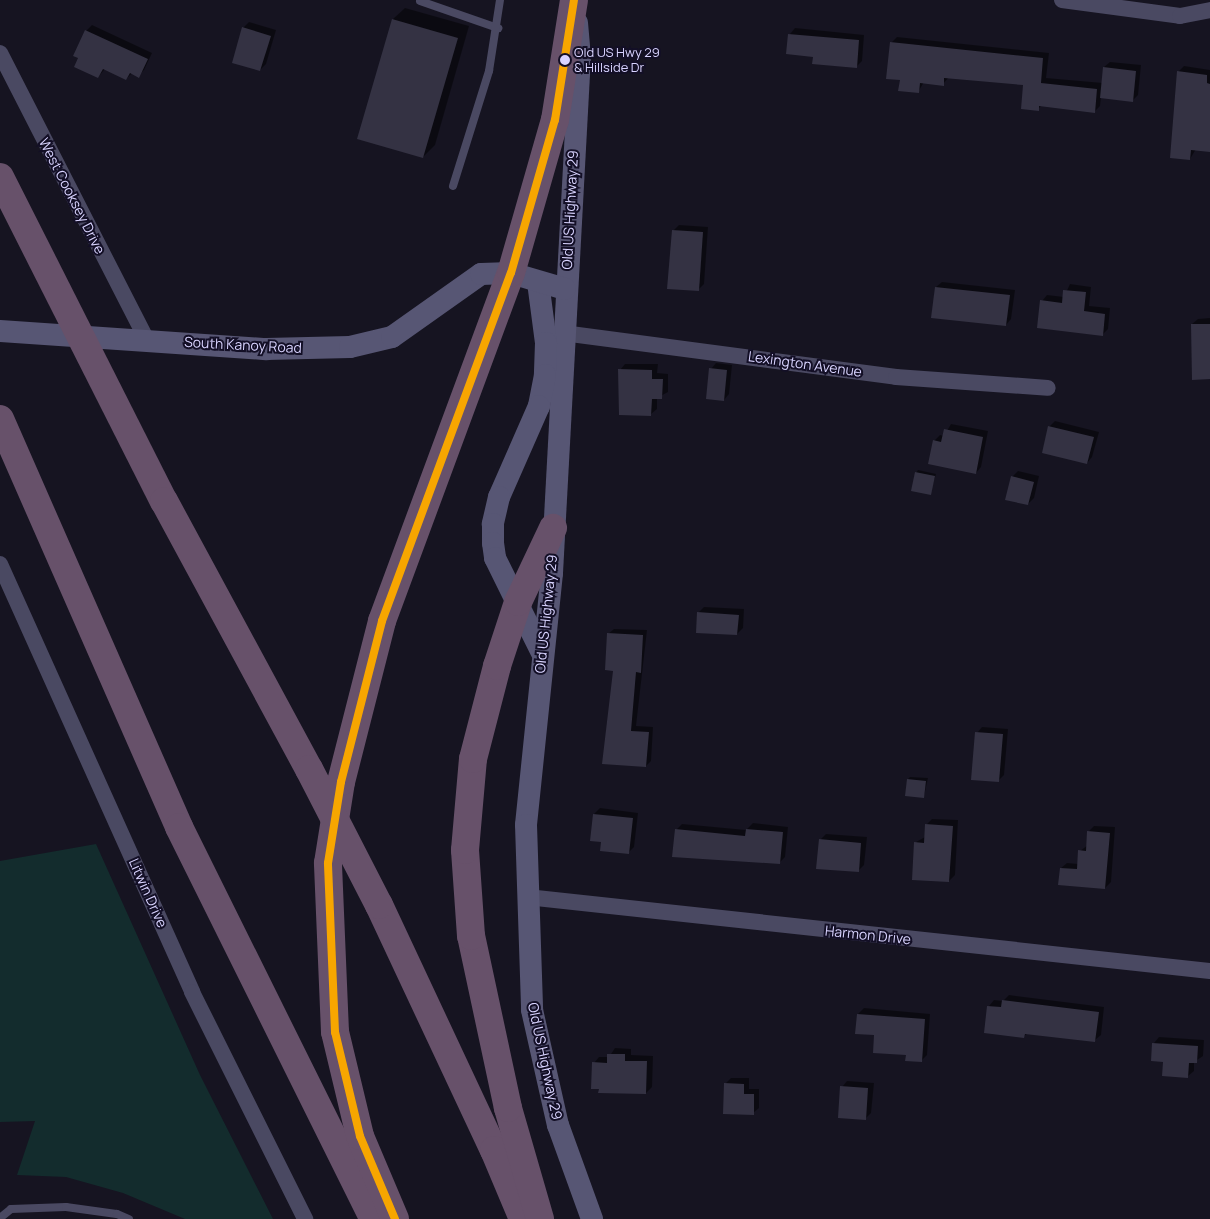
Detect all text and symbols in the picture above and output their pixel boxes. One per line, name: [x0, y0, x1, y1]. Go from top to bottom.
place label: Old US Hwy 29 & Hillside Dr: [574, 45, 660, 76]
marker: Old US Hwy 29 & Hillside Dr: [560, 55, 570, 65]
street label: West Cooksey Drive: [35, 135, 109, 257]
street label: Old US Highway 29: [558, 150, 582, 270]
street label: South Kanoy Road: [184, 334, 302, 356]
street label: Lexington Avenue: [747, 348, 863, 380]
street label: Old US Highway 29: [531, 554, 561, 674]
street label: Litwin Drive: [125, 856, 171, 930]
street label: Harmon Drive: [824, 922, 912, 948]
street label: Old US Highway 29: [524, 1001, 566, 1121]

